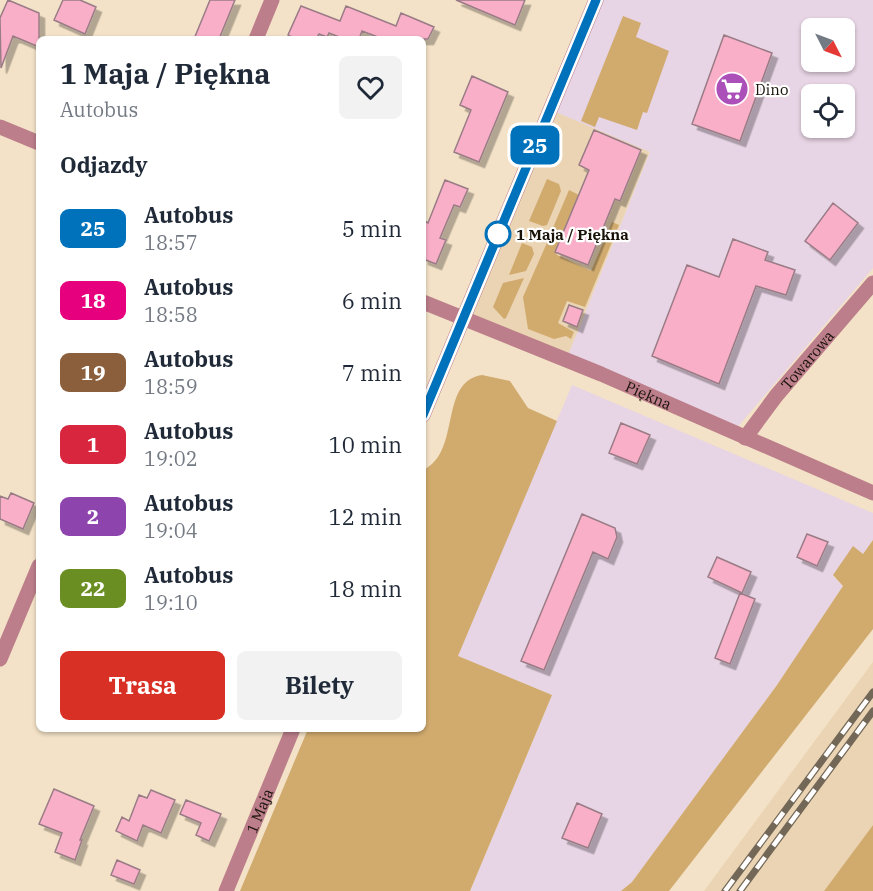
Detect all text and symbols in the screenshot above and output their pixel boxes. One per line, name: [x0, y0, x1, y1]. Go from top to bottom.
north arrow: [801, 18, 855, 72]
map controls: [801, 18, 855, 138]
text: 1 Maja / Piękna: [60, 55, 271, 92]
button: heart: [339, 56, 402, 119]
supermarket icon: Dino: [714, 71, 750, 107]
place label: Dino: [755, 80, 788, 99]
button: locate: [801, 84, 855, 138]
text: Autobus: [60, 96, 138, 123]
line badge: 25: [508, 126, 562, 164]
text: 25: [522, 131, 548, 159]
text: Odjazdy: [60, 150, 148, 179]
text: Autobus: [144, 200, 233, 229]
text: 25: [80, 214, 106, 242]
text: 5 min: [342, 214, 402, 243]
marker: 1 Maja / Piękna: [485, 221, 511, 247]
place label: 1 Maja / Piękna: [516, 225, 629, 244]
text: 18:57: [144, 229, 198, 256]
text: Autobus: [144, 272, 233, 301]
text: 18: [80, 286, 106, 314]
text: 6 min: [342, 286, 402, 315]
text: 18:58: [144, 301, 198, 328]
street label: Towarowa: [776, 326, 838, 393]
text: Autobus: [144, 344, 233, 373]
text: 19: [80, 358, 106, 386]
text: 7 min: [342, 358, 402, 387]
text: 18:59: [144, 373, 198, 400]
street label: Piękna: [622, 376, 675, 413]
text: Autobus: [144, 416, 233, 445]
text: 1: [87, 430, 99, 458]
text: 10 min: [329, 430, 402, 459]
text: 19:02: [144, 445, 198, 472]
text: Autobus: [144, 488, 233, 517]
text: 2: [87, 502, 99, 530]
text: 12 min: [329, 502, 402, 531]
text: 19:04: [144, 517, 198, 544]
text: Autobus: [144, 560, 233, 589]
text: 22: [80, 574, 106, 602]
text: 18 min: [329, 574, 402, 603]
text: 19:10: [144, 589, 198, 616]
button: Trasa: [60, 651, 225, 720]
button: Bilety: [237, 651, 402, 720]
street label: 1 Maja: [242, 785, 277, 836]

